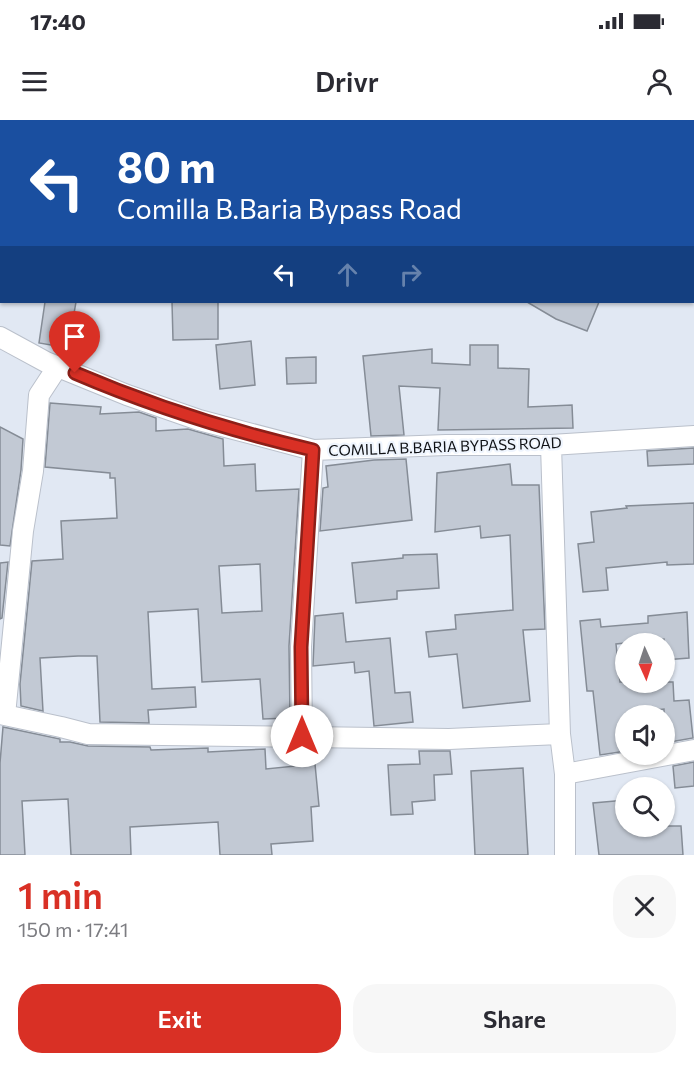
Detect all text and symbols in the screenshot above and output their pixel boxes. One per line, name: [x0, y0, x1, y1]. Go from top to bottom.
text: 17:40: [30, 8, 86, 35]
icon: menu: [18, 65, 51, 98]
text: Drivr: [315, 65, 379, 98]
icon: person: [643, 65, 676, 98]
text: 80 m: [117, 140, 216, 192]
icon: left: [18, 144, 96, 222]
text: Comilla B.Baria Bypass Road: [117, 192, 462, 225]
icon: left: [268, 258, 301, 291]
icon: ahead: [331, 258, 364, 291]
icon: right: [394, 258, 427, 291]
pin: [49, 311, 100, 373]
icon: arrive: [58, 320, 91, 353]
street label: COMILLA B.BARIA BYPASS ROAD: [328, 433, 562, 459]
north arrow: [615, 633, 675, 693]
map controls: [615, 633, 675, 837]
position arrow: [270, 704, 334, 768]
button: sound: [615, 705, 675, 765]
button: search: [615, 777, 675, 837]
text: 1 min: [18, 872, 103, 916]
button: close: [613, 875, 676, 938]
text: 150 m · 17:41: [18, 917, 129, 941]
button: Exit: [18, 984, 341, 1053]
button: Share: [353, 984, 676, 1053]

